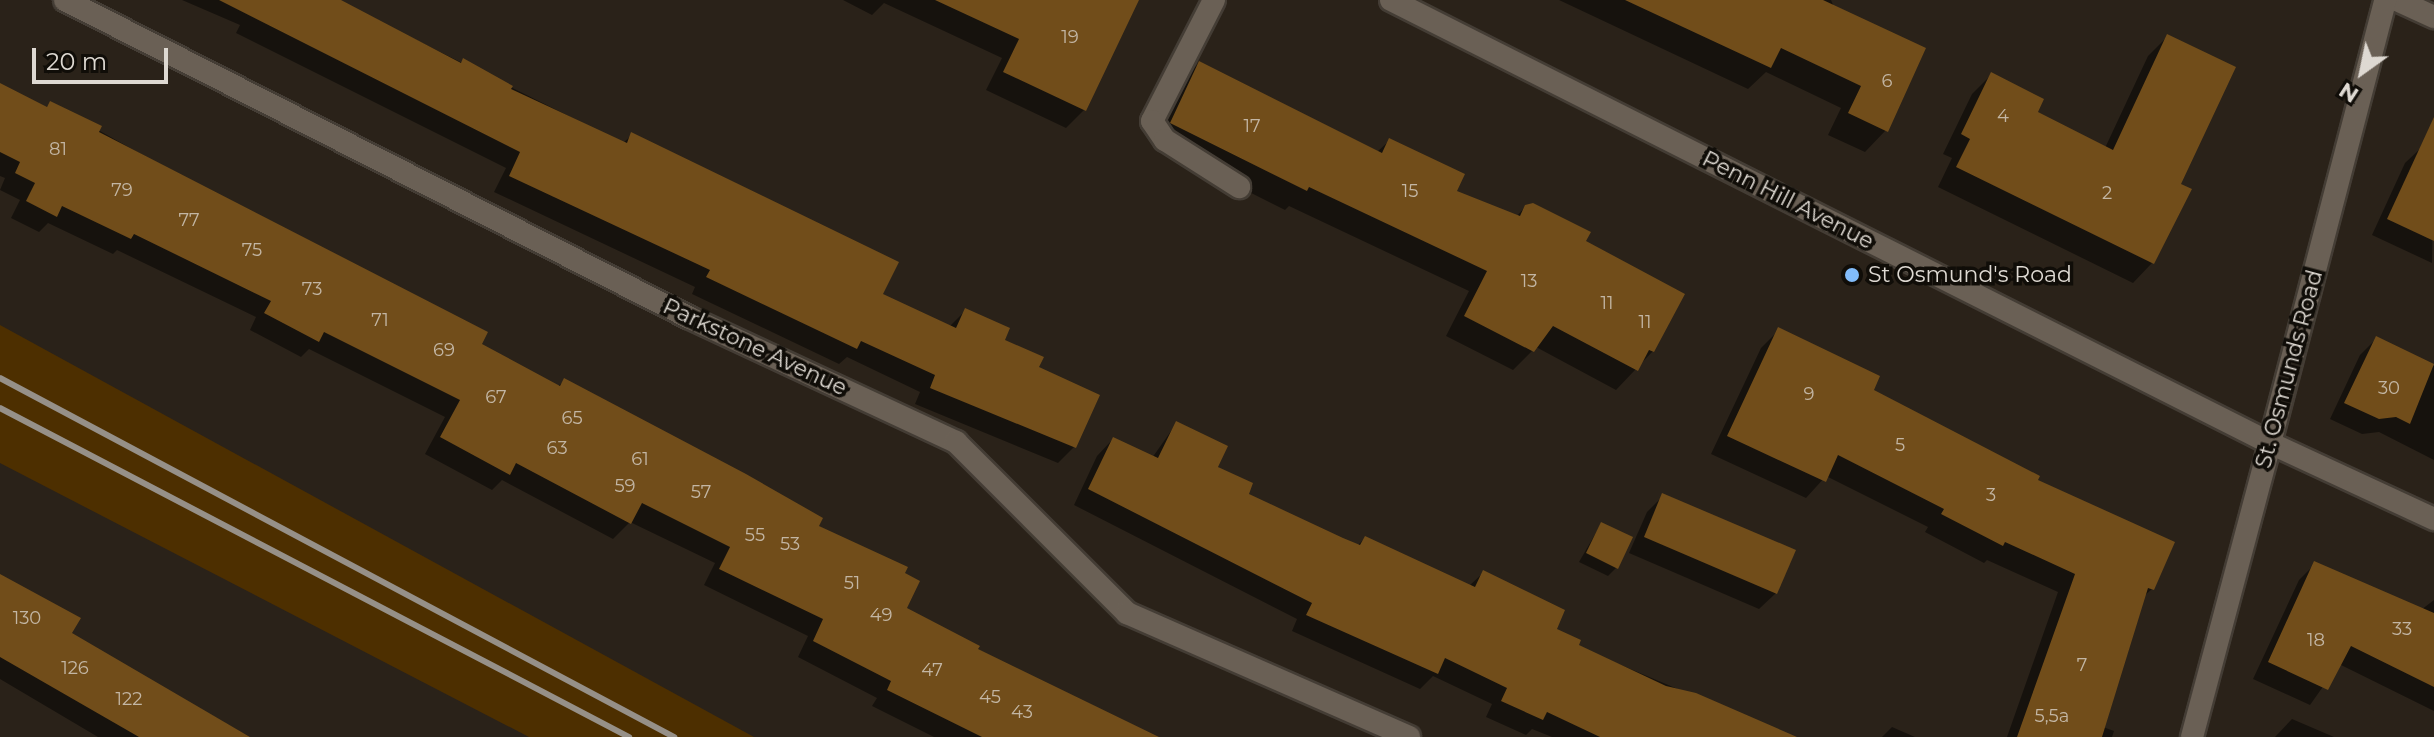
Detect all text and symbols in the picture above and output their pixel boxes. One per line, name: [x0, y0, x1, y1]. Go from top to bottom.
house number: 19: [1061, 26, 1079, 48]
scale bar: [36, 32, 172, 82]
north arrow: [2322, 32, 2402, 112]
text: 20 m: [46, 47, 107, 76]
house number: 6: [1882, 70, 1892, 92]
text: N: [2334, 76, 2363, 109]
house number: 4: [1997, 105, 2009, 127]
house number: 17: [1243, 115, 1261, 137]
house number: 81: [49, 138, 67, 160]
street label: Penn Hill Avenue: [1698, 145, 1878, 255]
house number: 79: [111, 179, 133, 201]
house number: 15: [1402, 180, 1418, 202]
house number: 2: [2102, 182, 2112, 204]
house number: 77: [178, 209, 200, 231]
house number: 75: [242, 239, 262, 261]
place label: St Osmund's Road: [1868, 262, 2072, 288]
marker: St Osmund's Road: [1843, 266, 1861, 284]
street label: St. Osmunds Road: [2250, 267, 2328, 471]
house number: 13: [1521, 270, 1537, 292]
house number: 73: [302, 278, 322, 300]
house number: 11: [1601, 292, 1613, 314]
street label: Parkstone Avenue: [659, 293, 851, 401]
house number: 71: [371, 309, 389, 331]
house number: 11: [1639, 311, 1651, 333]
house number: 69: [433, 339, 455, 361]
house number: 30: [2378, 377, 2400, 399]
house number: 9: [1804, 383, 1814, 405]
house number: 67: [485, 386, 507, 408]
house number: 65: [561, 407, 583, 429]
house number: 5: [1895, 434, 1905, 456]
house number: 63: [546, 437, 568, 459]
house number: 61: [631, 448, 649, 470]
house number: 59: [614, 475, 636, 497]
house number: 57: [691, 481, 711, 503]
house number: 3: [1986, 484, 1996, 506]
house number: 55: [745, 524, 765, 546]
house number: 53: [780, 533, 800, 555]
house number: 51: [844, 572, 860, 594]
house number: 49: [870, 604, 892, 626]
house number: 130: [13, 607, 41, 629]
house number: 33: [2392, 618, 2412, 640]
house number: 18: [2307, 629, 2325, 651]
house number: 7: [2077, 654, 2087, 676]
house number: 126: [61, 657, 89, 679]
house number: 47: [921, 659, 943, 681]
house number: 45: [979, 686, 1001, 708]
house number: 122: [116, 688, 142, 710]
house number: 43: [1011, 701, 1033, 723]
house number: 5,5a: [2035, 705, 2069, 727]

